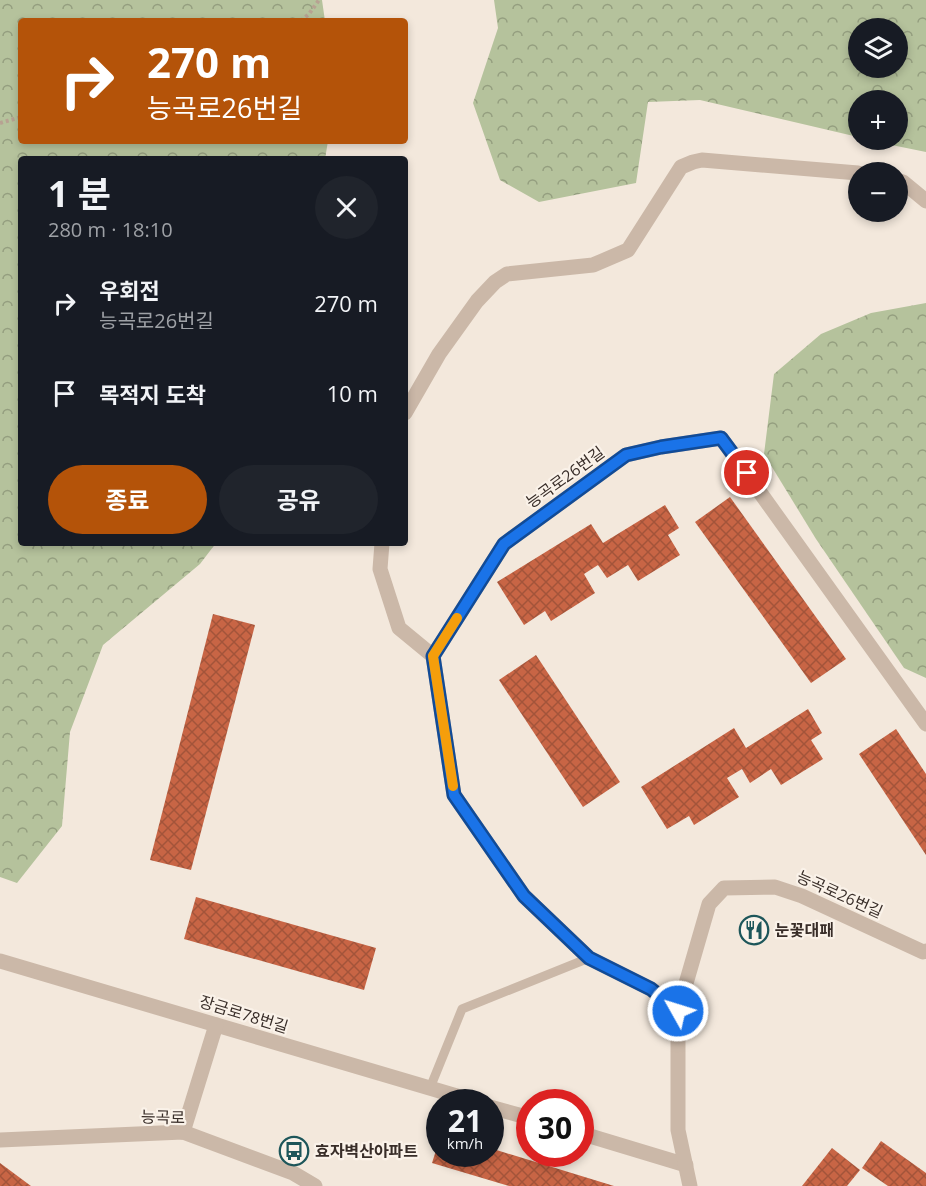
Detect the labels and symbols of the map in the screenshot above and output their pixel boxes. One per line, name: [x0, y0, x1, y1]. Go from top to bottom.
street label: 능곡로26번길: [521, 441, 609, 513]
pin: [721, 447, 772, 498]
street label: 능곡로26번길: [794, 865, 886, 923]
restaurant icon: 눈꽃대패: [738, 914, 770, 946]
place label: 눈꽃대패: [775, 919, 834, 941]
position arrow: [646, 979, 710, 1043]
street label: 장금로78번길: [197, 990, 291, 1038]
speed limit sign: 30: [516, 1089, 594, 1167]
street label: 능곡로: [141, 1106, 186, 1128]
bus stop icon: 효자벽산아파트: [278, 1135, 310, 1167]
place label: 효자벽산아파트: [315, 1140, 418, 1162]

